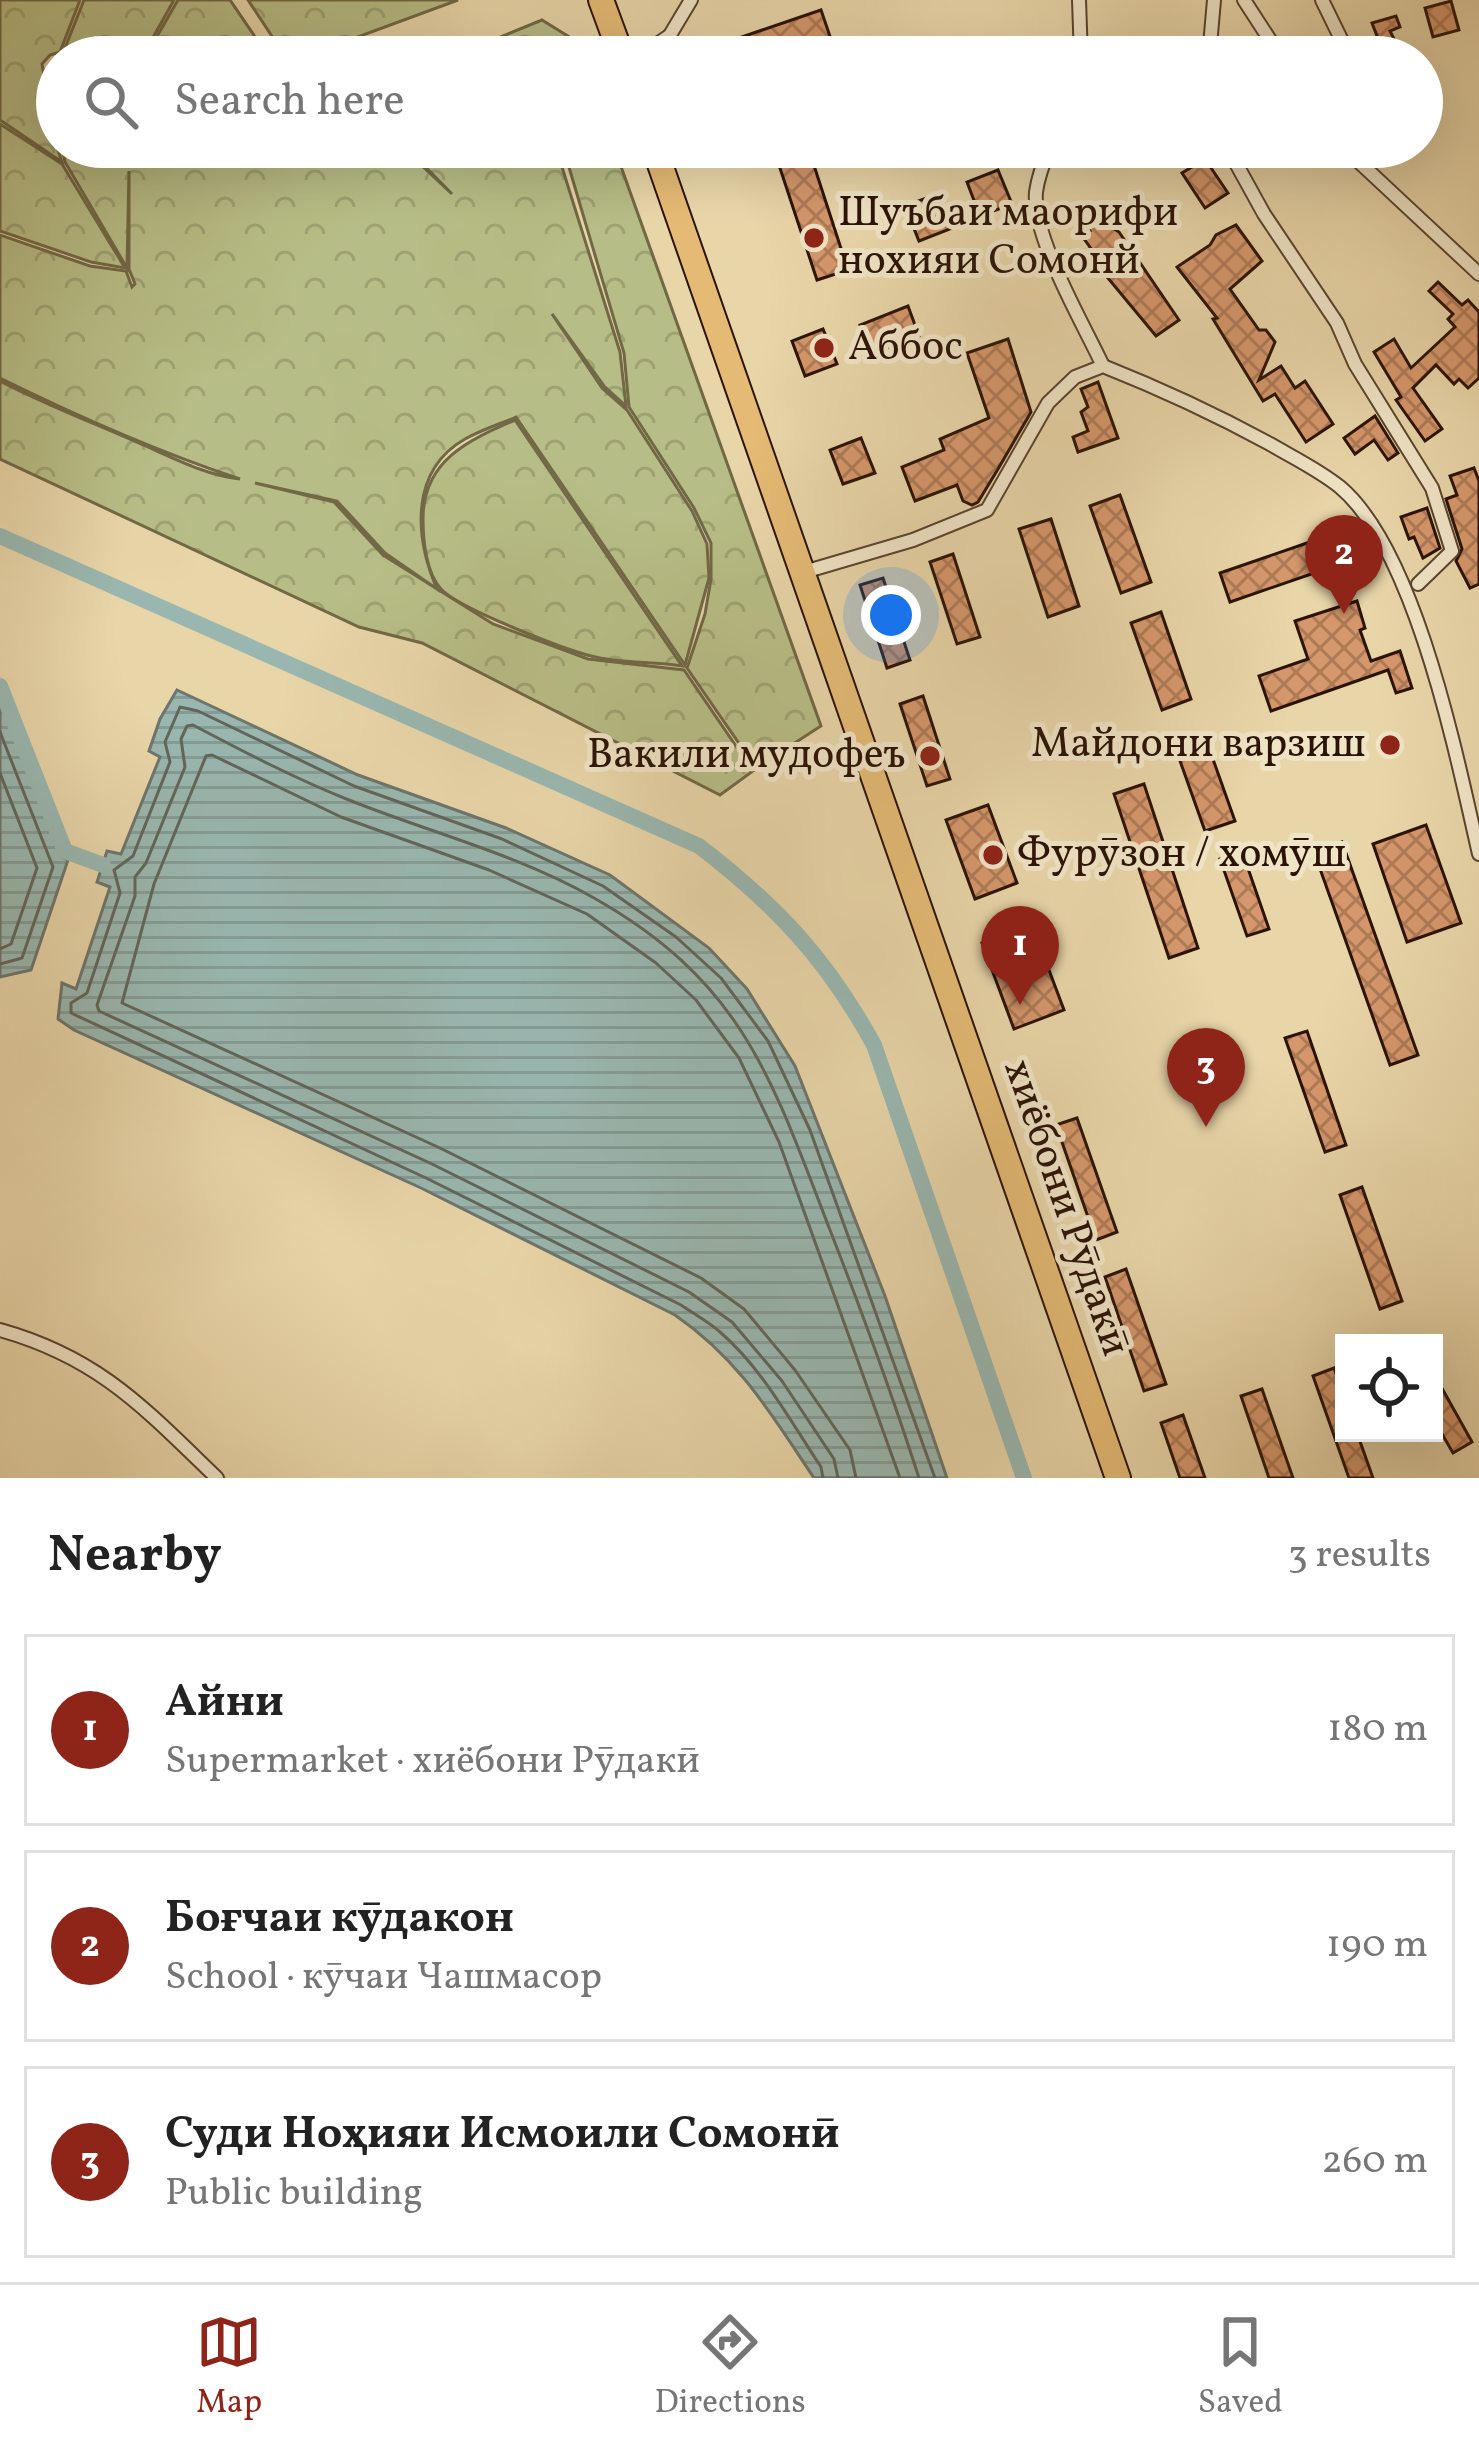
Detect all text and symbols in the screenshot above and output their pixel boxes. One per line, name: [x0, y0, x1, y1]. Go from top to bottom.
search box: [36, 36, 1443, 168]
icon: search: [78, 69, 144, 135]
text: Search here: [174, 71, 405, 134]
place label: Шуъбаи маорифи нохияи Сомонй: [838, 185, 1178, 292]
marker: Шуъбаи маорифи нохияи Сомонй: [801, 225, 827, 251]
place label: Аббос: [848, 319, 963, 378]
marker: Аббос: [811, 335, 837, 361]
pin: 2: [1305, 515, 1383, 614]
your location: [861, 585, 921, 645]
place label: Майдони варзиш: [1031, 716, 1366, 775]
place label: Вакили мудофеъ: [587, 727, 906, 786]
marker: Майдони варзиш: [1377, 732, 1403, 758]
marker: Вакили мудофеъ: [917, 743, 943, 769]
place label: Фурӯзон / хомӯш: [1017, 826, 1346, 885]
marker: Фурӯзон / хомӯш: [980, 842, 1006, 868]
pin: 1: [981, 906, 1059, 1005]
pin: 3: [1167, 1028, 1245, 1127]
street label: хиёбони Рӯдакӣ: [987, 1052, 1143, 1364]
map controls: [1335, 1334, 1443, 1442]
button: locate: [1335, 1334, 1443, 1442]
text: Nearby: [48, 1521, 222, 1592]
text: 3 results: [1288, 1529, 1431, 1583]
text: Айни: [165, 1672, 284, 1735]
text: 1: [82, 1703, 98, 1757]
text: 180 m: [1327, 1703, 1428, 1757]
text: Supermarket · хиёбони Рӯдакӣ: [165, 1735, 700, 1789]
text: Боғчаи кӯдакон: [165, 1888, 514, 1951]
text: 2: [80, 1919, 100, 1973]
text: 190 m: [1326, 1919, 1428, 1973]
text: School · кӯчаи Чашмасор: [165, 1951, 602, 2005]
text: Суди Ноҳияи Исмоили Сомонӣ: [165, 2104, 840, 2167]
text: 3: [80, 2135, 100, 2189]
text: 260 m: [1322, 2135, 1428, 2189]
text: Public building: [165, 2167, 423, 2221]
tab: Map: [196, 2309, 262, 2427]
tab: Directions: [654, 2309, 806, 2427]
tab: Saved: [1198, 2309, 1283, 2427]

